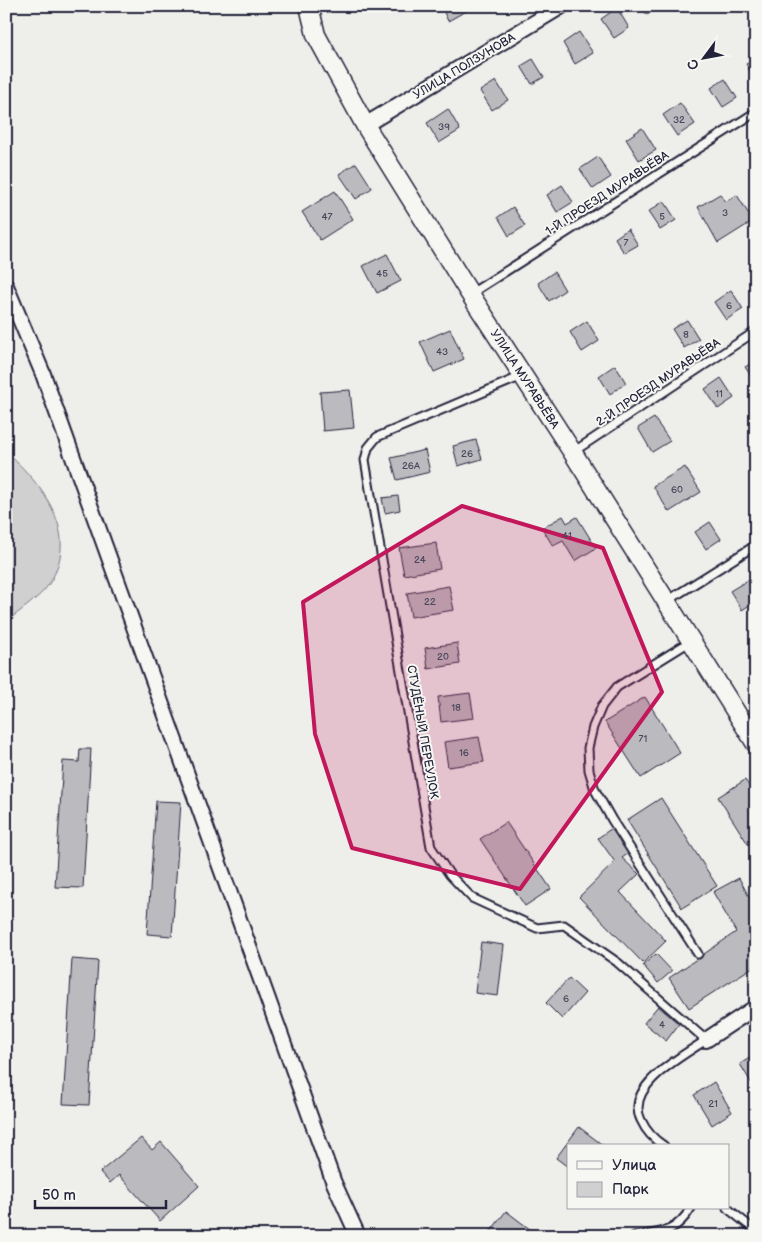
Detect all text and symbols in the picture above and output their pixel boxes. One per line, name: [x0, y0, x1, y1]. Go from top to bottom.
street label: УЛИЦА ПОЛЗУНОВА: [411, 30, 519, 103]
north arrow: [680, 32, 730, 82]
text: С: [683, 56, 703, 73]
house number: 32: [673, 114, 685, 126]
house number: 39: [438, 121, 450, 133]
street label: 1-Й ПРОЕЗД МУРАВЬЁВА: [542, 147, 672, 239]
house number: 3: [722, 207, 728, 219]
house number: 47: [321, 211, 333, 223]
house number: 5: [659, 211, 665, 223]
house number: 7: [624, 237, 629, 249]
house number: 45: [376, 268, 388, 280]
house number: 6: [726, 300, 732, 312]
street label: УЛИЦА МУРАВЬЁВА: [487, 326, 564, 432]
house number: 8: [683, 329, 689, 341]
street label: 2-Й ПРОЕЗД МУРАВЬЁВА: [593, 334, 724, 430]
house number: 43: [436, 346, 448, 358]
house number: 11: [715, 388, 723, 400]
house number: 26: [461, 448, 473, 460]
house number: 26А: [402, 460, 421, 472]
house number: 60: [671, 484, 683, 496]
house number: 41: [562, 530, 572, 542]
house number: 24: [414, 554, 426, 566]
house number: 22: [424, 596, 436, 608]
house number: 20: [437, 651, 449, 663]
street label: СТУДЁНЫЙ ПЕРЕУЛОК: [403, 664, 443, 800]
house number: 18: [451, 702, 461, 714]
house number: 71: [639, 733, 648, 745]
house number: 16: [459, 747, 469, 759]
house number: 6: [563, 993, 569, 1005]
house number: 4: [659, 1019, 665, 1031]
house number: 21: [708, 1098, 718, 1110]
legend: [567, 1144, 730, 1210]
text: Улица: [612, 1156, 657, 1175]
scale bar: [35, 1177, 166, 1209]
text: Парк: [612, 1180, 649, 1199]
text: 50 m: [42, 1186, 76, 1205]

